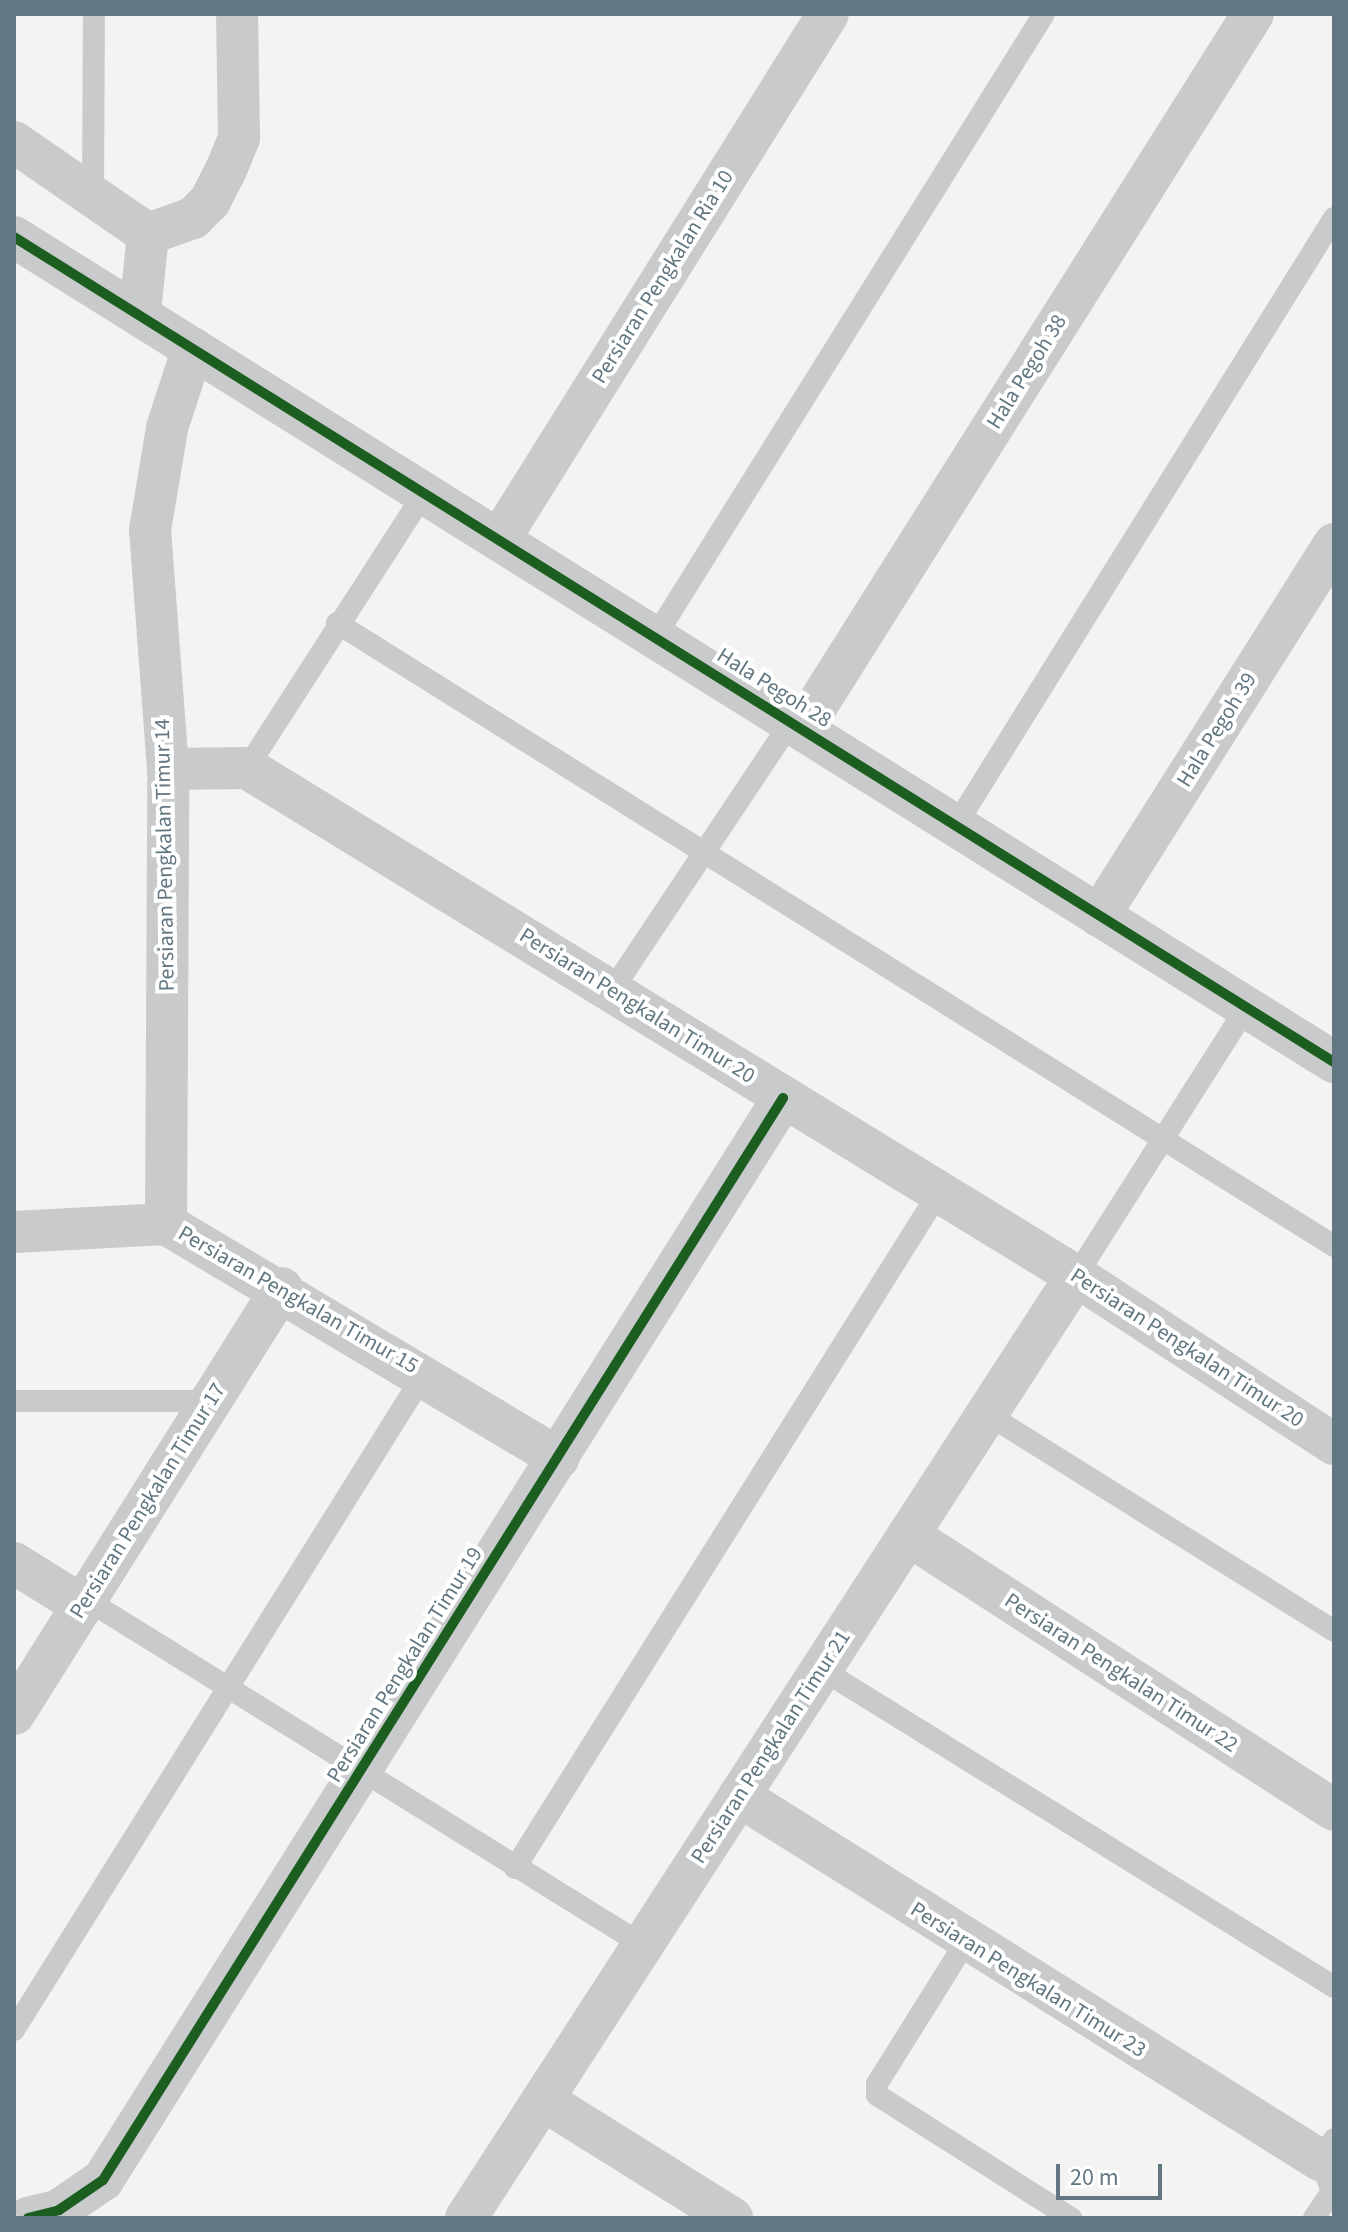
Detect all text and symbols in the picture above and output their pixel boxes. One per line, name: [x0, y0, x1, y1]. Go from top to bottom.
street label: Persiaran Pengkalan Ria 10: [586, 165, 740, 389]
street label: Hala Pegoh 38: [981, 310, 1073, 434]
street label: Hala Pegoh 28: [712, 642, 836, 734]
street label: Hala Pegoh 39: [1171, 668, 1263, 792]
street label: Persiaran Pengkalan Timur 14: [149, 718, 181, 992]
street label: Persiaran Pengkalan Timur 20: [514, 922, 760, 1090]
street label: Persiaran Pengkalan Timur 15: [173, 1220, 423, 1380]
street label: Persiaran Pengkalan Timur 20: [1065, 1263, 1309, 1433]
street label: Persiaran Pengkalan Timur 17: [64, 1378, 232, 1624]
street label: Persiaran Pengkalan Timur 19: [321, 1542, 489, 1788]
street label: Persiaran Pengkalan Timur 22: [999, 1588, 1243, 1758]
street label: Persiaran Pengkalan Timur 21: [686, 1625, 856, 1869]
street label: Persiaran Pengkalan Timur 23: [905, 1896, 1151, 2064]
scale bar: [1060, 2148, 1166, 2198]
text: 20 m: [1070, 2160, 1119, 2195]

